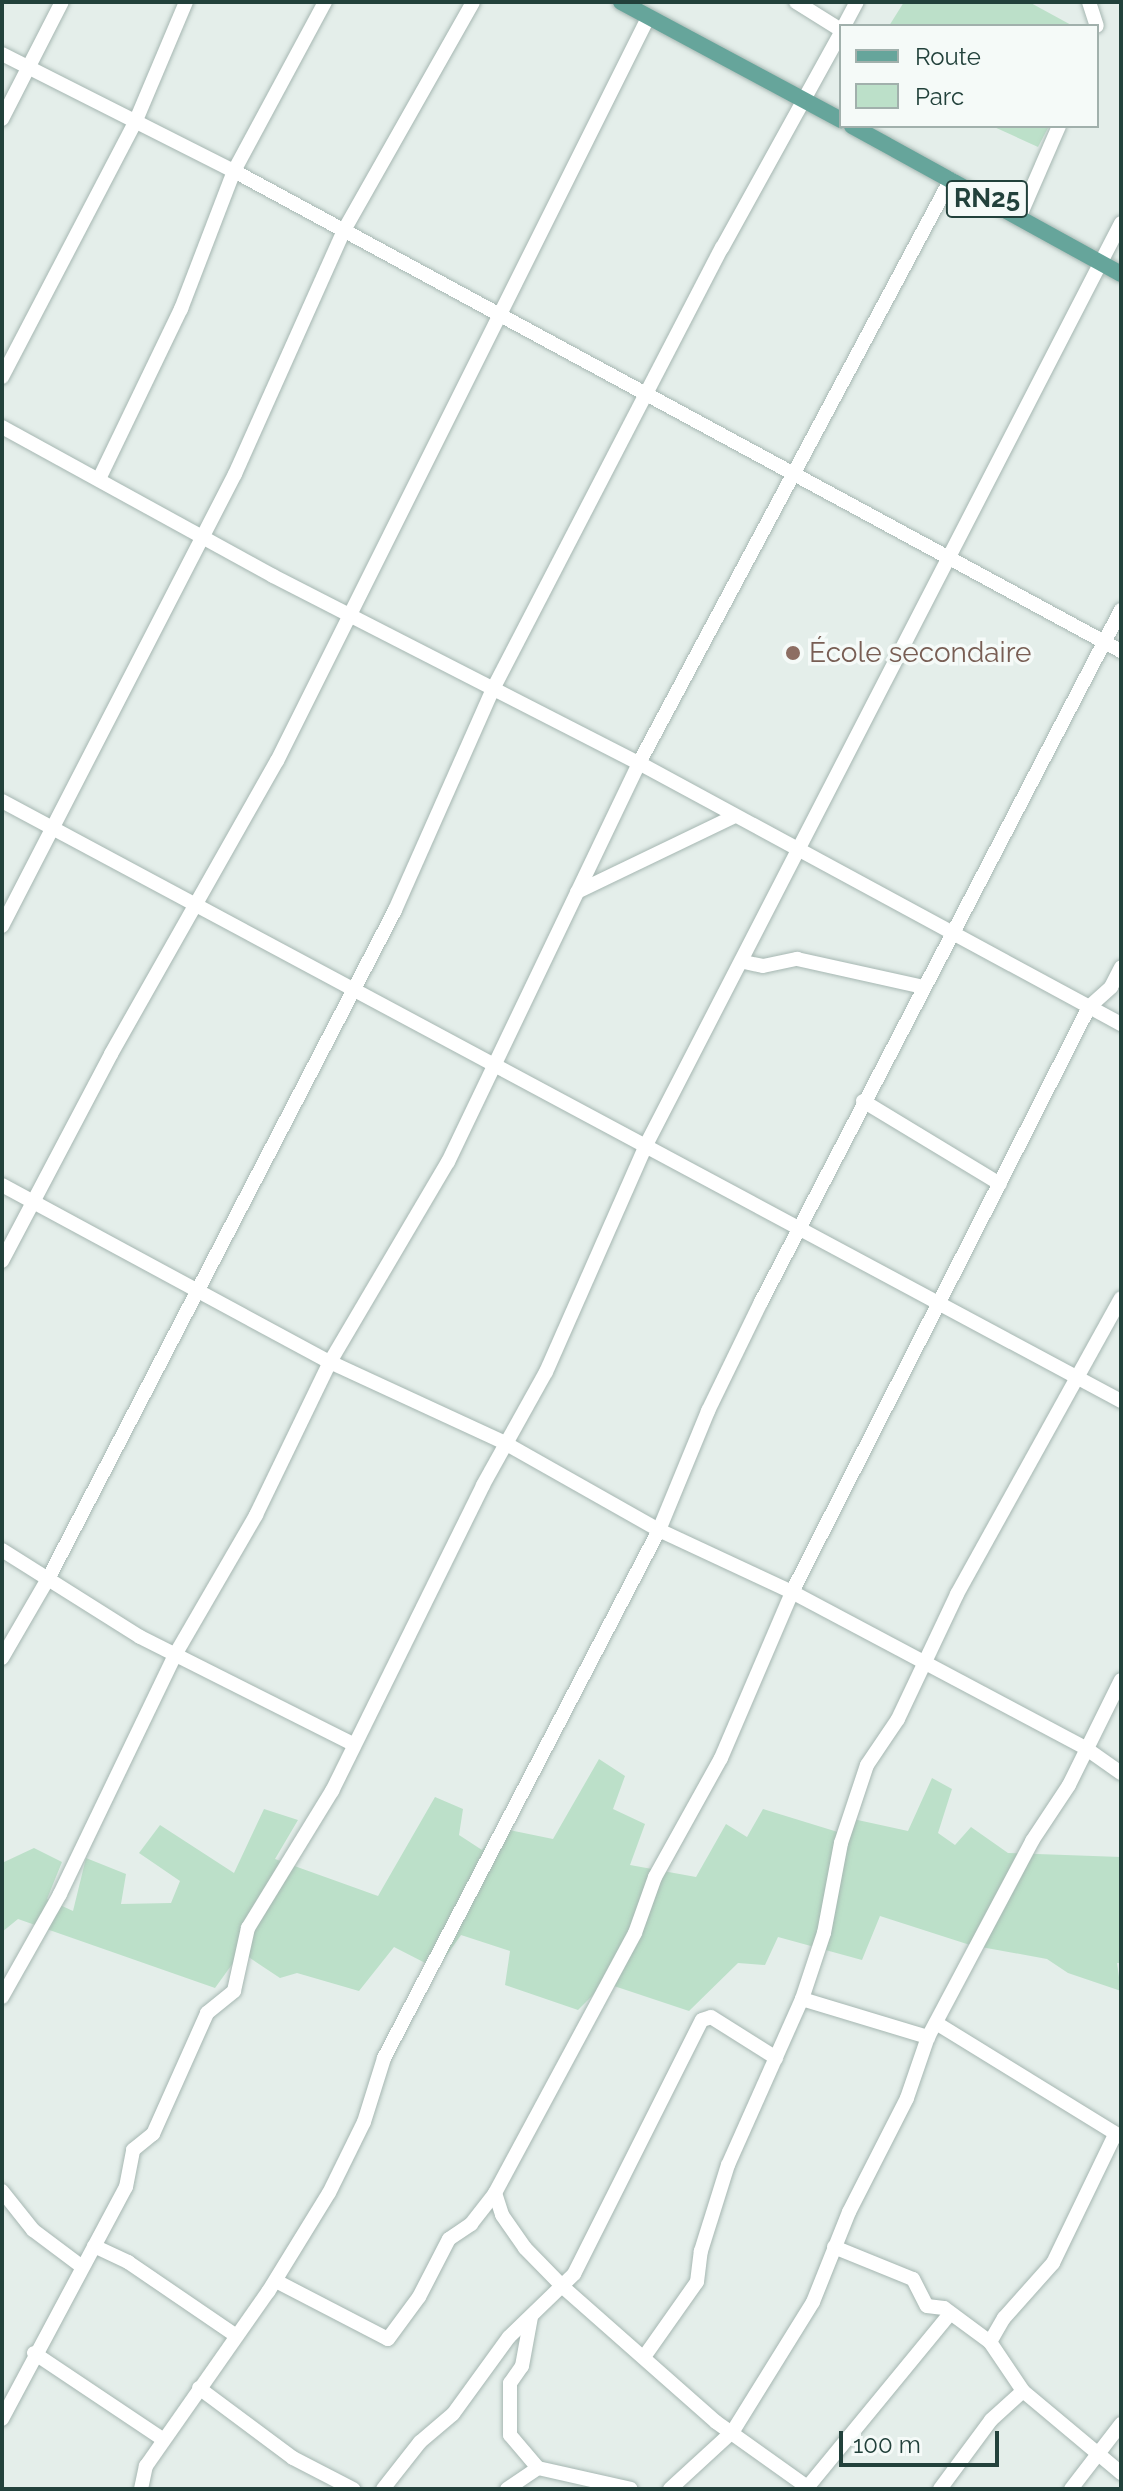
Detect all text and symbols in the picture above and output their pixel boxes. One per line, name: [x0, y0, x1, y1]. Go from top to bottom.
legend: [839, 24, 1099, 128]
text: Route: [915, 42, 981, 71]
text: Parc: [915, 82, 964, 111]
road number: RN25: [945, 177, 1029, 221]
place label: École secondaire: [809, 636, 1031, 670]
marker: École secondaire: [784, 644, 802, 662]
scale bar: [843, 2415, 1003, 2465]
text: 100 m: [853, 2430, 921, 2459]

